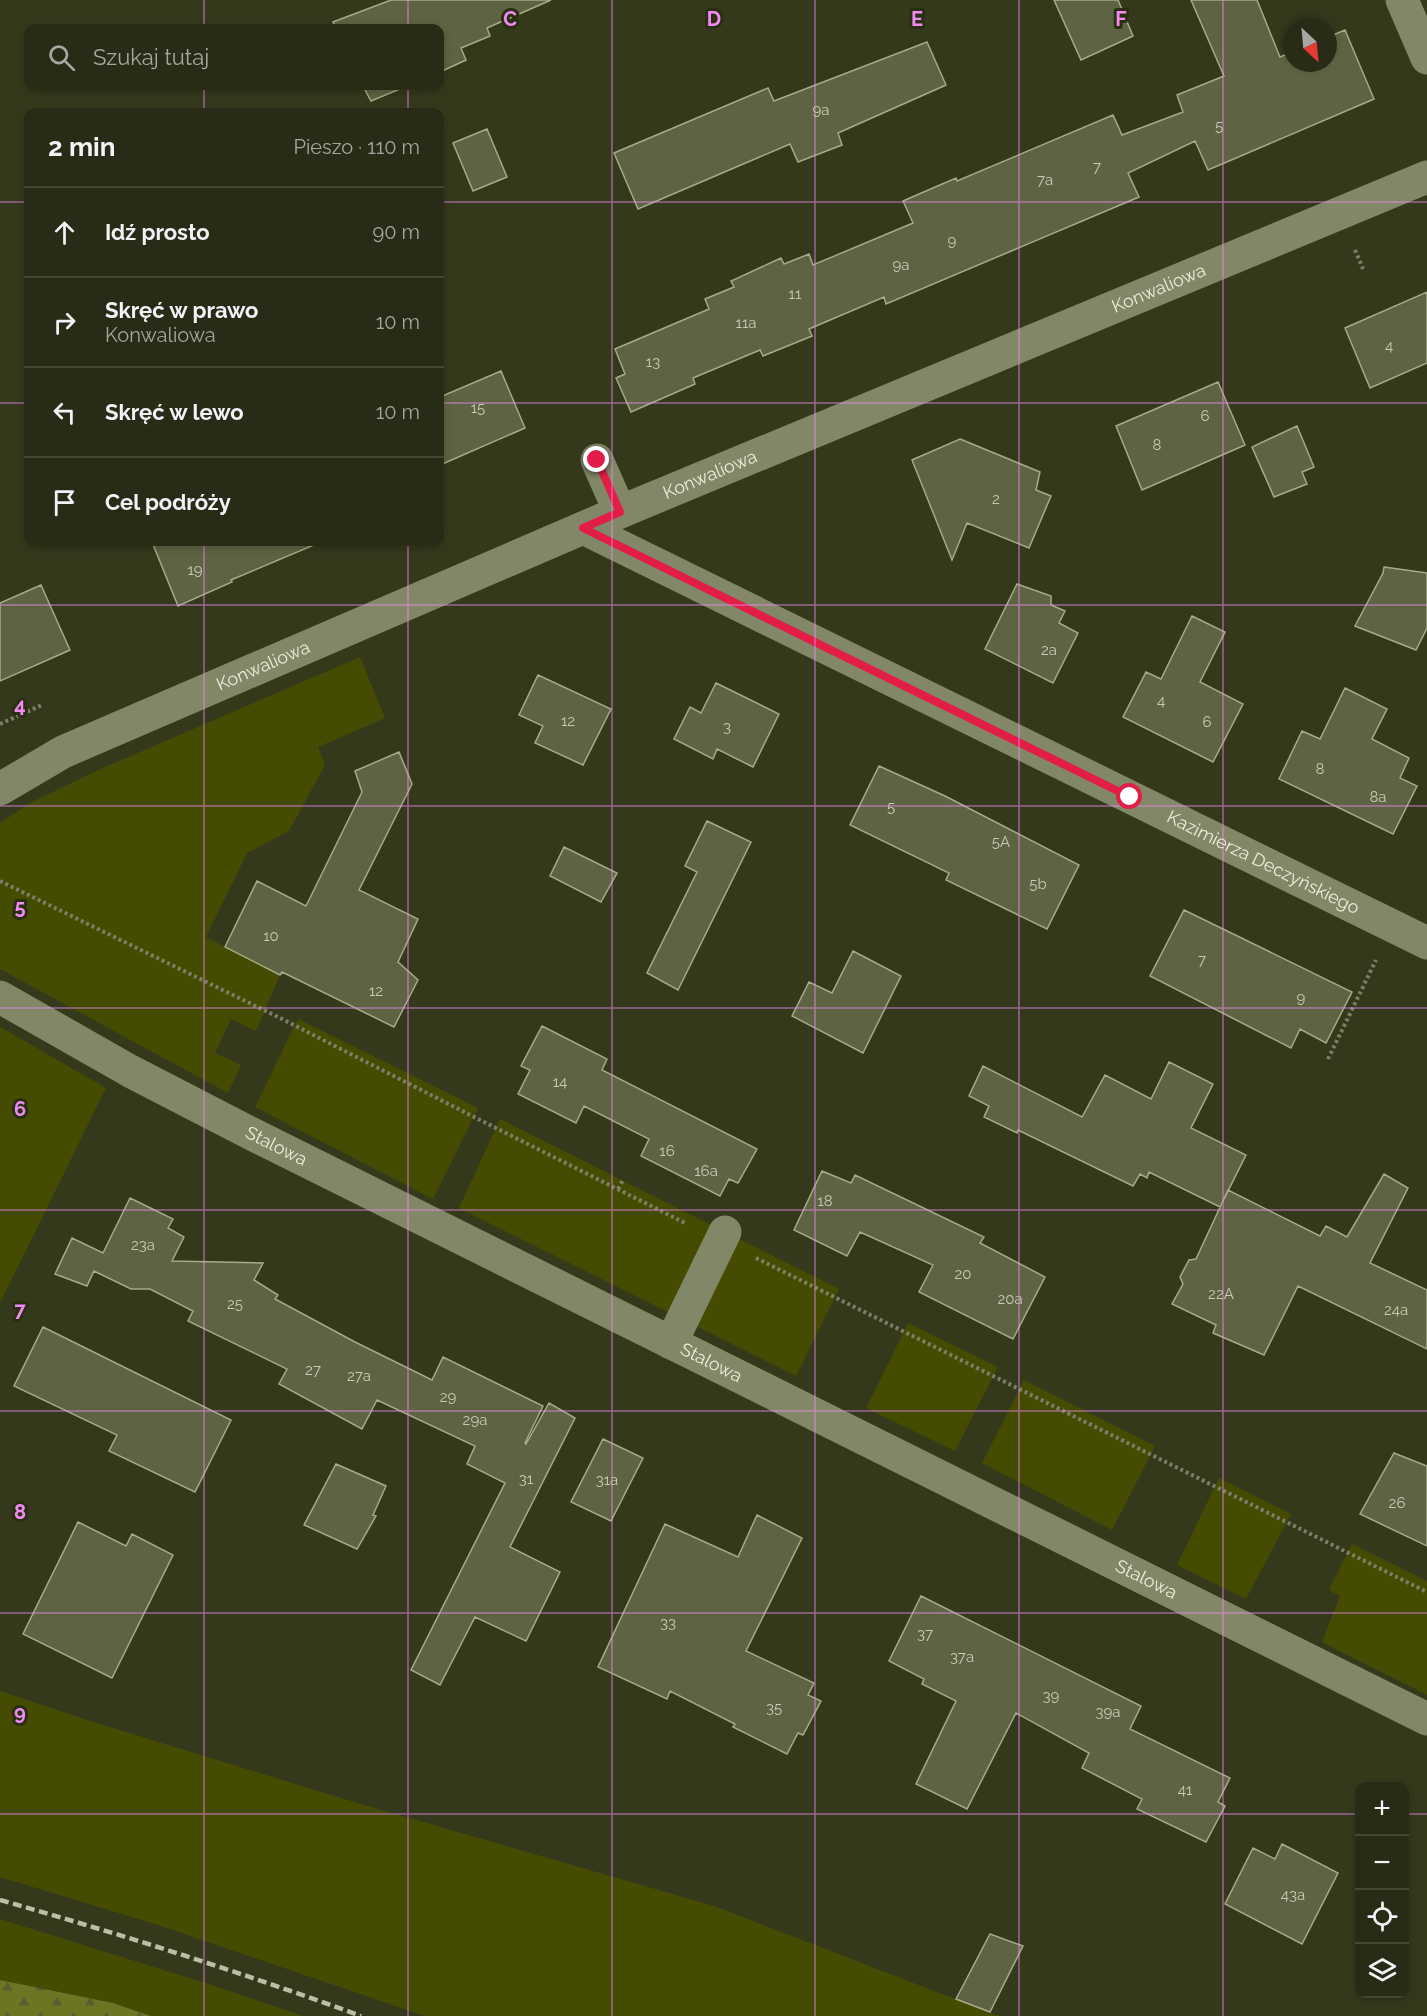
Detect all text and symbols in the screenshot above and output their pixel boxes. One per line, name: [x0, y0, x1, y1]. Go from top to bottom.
text: C: [503, 7, 517, 31]
text: D: [707, 7, 721, 31]
text: E: [911, 7, 923, 31]
text: F: [1115, 7, 1127, 31]
north arrow: [1283, 18, 1337, 72]
search box: [24, 24, 444, 90]
icon: search: [45, 41, 78, 74]
text: Szukaj tutaj: [93, 44, 209, 70]
house number: 9a: [813, 101, 829, 119]
house number: 5: [1215, 117, 1223, 135]
text: 2 min: [48, 132, 115, 162]
text: Pieszo · 110 m: [293, 135, 420, 159]
house number: 7: [1093, 158, 1101, 176]
house number: 7a: [1037, 171, 1053, 189]
icon: ahead: [48, 216, 81, 249]
text: Idź prosto: [105, 219, 210, 245]
text: 90 m: [373, 220, 420, 244]
house number: 9: [948, 232, 957, 250]
house number: 9a: [893, 256, 909, 274]
street label: Konwaliowa: [1109, 259, 1209, 317]
house number: 11: [789, 285, 802, 303]
text: Skręć w prawo: [105, 297, 258, 323]
icon: right: [48, 306, 81, 339]
text: 10 m: [376, 310, 420, 334]
house number: 11a: [735, 314, 757, 332]
text: Konwaliowa: [105, 323, 216, 347]
house number: 4: [1385, 337, 1393, 355]
house number: 13: [646, 353, 660, 371]
icon: left: [48, 396, 81, 429]
text: Skręć w lewo: [105, 399, 244, 425]
house number: 15: [471, 399, 485, 417]
text: 10 m: [376, 400, 420, 424]
house number: 6: [1200, 407, 1210, 425]
house number: 8: [1153, 436, 1162, 454]
street label: Konwaliowa: [660, 445, 760, 503]
route end: [583, 446, 609, 472]
icon: arrive: [48, 486, 81, 519]
text: Cel podróży: [105, 489, 231, 515]
house number: 2: [992, 490, 1000, 508]
house number: 19: [187, 561, 203, 579]
street label: Konwaliowa: [213, 636, 313, 695]
house number: 2a: [1041, 641, 1057, 659]
house number: 4: [1157, 692, 1165, 710]
text: 4: [14, 693, 26, 717]
house number: 12: [561, 712, 575, 730]
house number: 6: [1202, 713, 1212, 731]
house number: 3: [723, 718, 731, 736]
house number: 8: [1316, 760, 1325, 778]
route start: [1116, 783, 1142, 809]
house number: 8a: [1369, 788, 1387, 806]
house number: 5: [887, 798, 895, 816]
street label: Kazimierza Deczyńskiego: [1164, 806, 1363, 918]
house number: 5A: [992, 833, 1010, 851]
house number: 5b: [1029, 875, 1047, 893]
text: 5: [14, 895, 26, 919]
house number: 10: [263, 927, 279, 945]
house number: 7: [1198, 951, 1206, 969]
house number: 12: [369, 982, 383, 1000]
house number: 9: [1297, 989, 1306, 1007]
house number: 14: [553, 1073, 567, 1091]
text: 6: [14, 1097, 26, 1121]
street label: Stalowa: [242, 1121, 311, 1170]
house number: 16: [659, 1142, 675, 1160]
house number: 16a: [694, 1162, 718, 1180]
house number: 18: [817, 1192, 833, 1210]
house number: 23a: [131, 1236, 155, 1254]
house number: 20: [955, 1265, 972, 1283]
house number: 22A: [1208, 1285, 1234, 1303]
house number: 20a: [997, 1290, 1023, 1308]
house number: 25: [227, 1295, 243, 1313]
text: 7: [14, 1298, 26, 1322]
house number: 24a: [1384, 1301, 1408, 1319]
street label: Stalowa: [677, 1338, 746, 1386]
house number: 27: [305, 1361, 321, 1379]
house number: 27a: [347, 1367, 371, 1385]
house number: 29: [440, 1388, 457, 1406]
house number: 29a: [463, 1411, 487, 1429]
house number: 31: [519, 1470, 534, 1488]
house number: 31a: [596, 1471, 618, 1489]
house number: 26: [1389, 1494, 1405, 1512]
text: 8: [14, 1500, 26, 1524]
street label: Stalowa: [1112, 1555, 1181, 1603]
house number: 33: [660, 1614, 676, 1632]
house number: 37: [917, 1625, 933, 1643]
house number: 37a: [950, 1648, 974, 1666]
house number: 39: [1043, 1687, 1060, 1705]
house number: 35: [766, 1699, 782, 1717]
text: 9: [14, 1701, 26, 1725]
house number: 39a: [1096, 1703, 1120, 1721]
house number: 41: [1178, 1781, 1193, 1799]
map controls: [1355, 1782, 1409, 1998]
button: +: [1355, 1782, 1409, 1836]
button: −: [1355, 1836, 1409, 1890]
house number: 43a: [1281, 1886, 1305, 1904]
button: locate: [1355, 1890, 1409, 1944]
button: layers: [1355, 1944, 1409, 1998]

